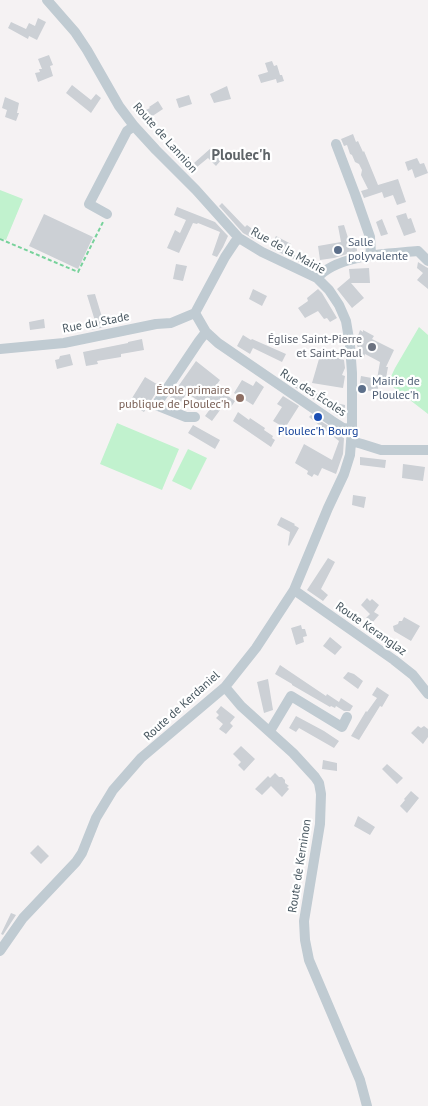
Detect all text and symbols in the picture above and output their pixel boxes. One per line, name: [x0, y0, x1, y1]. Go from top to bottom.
street label: Route de Lannion: [130, 100, 200, 176]
district label: Ploulec'h: [211, 147, 271, 165]
street label: Rue de la Mairie: [248, 225, 328, 277]
place label: Salle polyvalente: [348, 236, 408, 264]
marker: Salle polyvalente: [332, 244, 344, 256]
street label: Rue du Stade: [61, 309, 131, 337]
place label: Église Saint-Pierre et Saint-Paul: [268, 333, 362, 361]
marker: Église Saint-Pierre et Saint-Paul: [366, 341, 378, 353]
street label: Rue des Écoles: [277, 366, 349, 420]
place label: Mairie de Ploulec'h: [372, 375, 420, 403]
marker: Mairie de Ploulec'h: [356, 383, 368, 395]
place label: École primaire publique de Ploulec'h: [119, 384, 230, 412]
marker: École primaire publique de Ploulec'h: [234, 392, 246, 404]
marker: Ploulec'h Bourg: [312, 411, 324, 423]
place label: Ploulec'h Bourg: [278, 425, 358, 439]
street label: Route Keranglaz: [333, 599, 409, 659]
street label: Route de Kerdaniel: [141, 668, 223, 744]
street label: Route de Kerninon: [285, 818, 315, 914]

